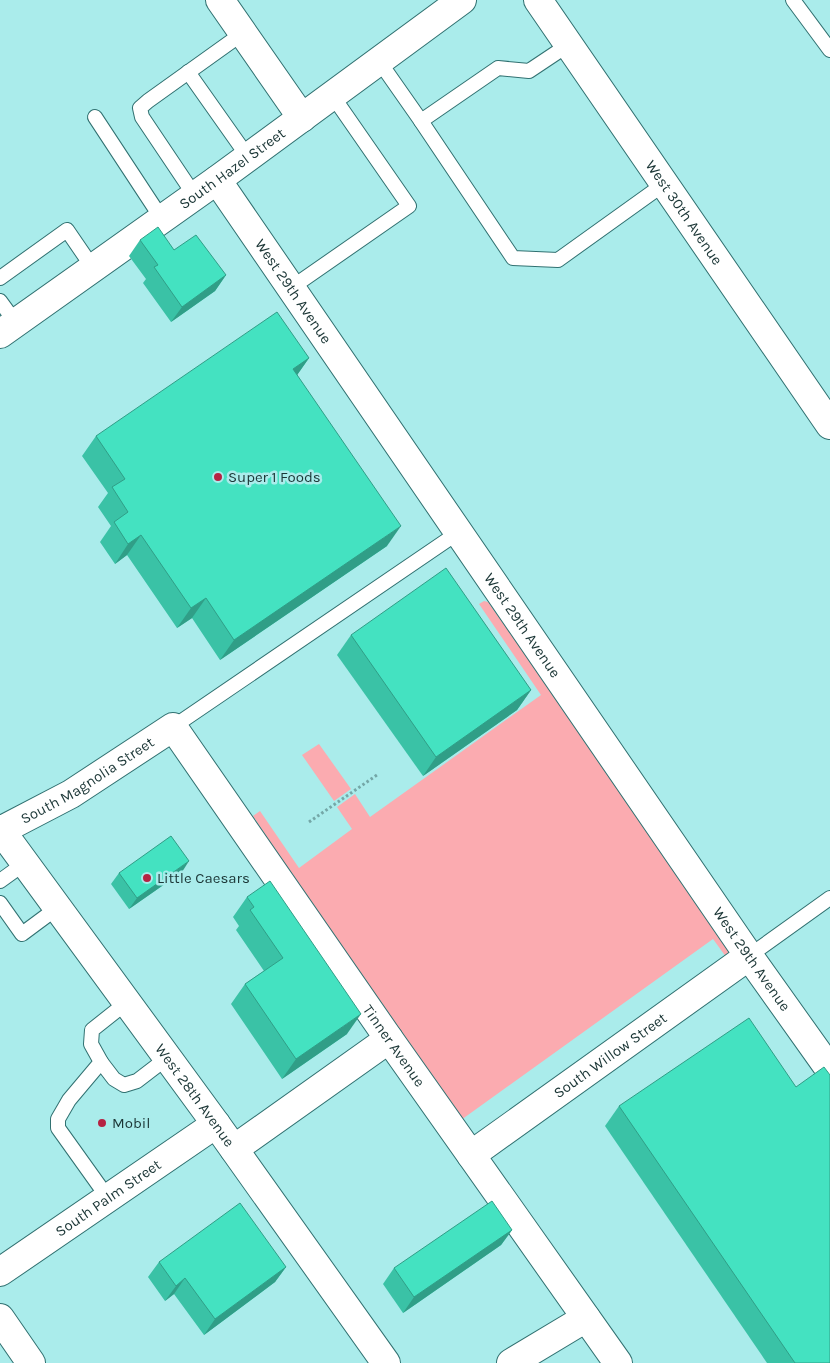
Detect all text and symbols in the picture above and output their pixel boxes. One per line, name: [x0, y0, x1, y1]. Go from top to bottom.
street label: South Hazel Street: [176, 124, 289, 213]
street label: West 30th Avenue: [642, 157, 726, 269]
street label: West 29th Avenue: [251, 236, 335, 347]
place label: Super 1 Foods: [228, 468, 321, 486]
marker: Super 1 Foods: [212, 471, 224, 483]
street label: West 29th Avenue: [480, 570, 564, 681]
street label: South Magnolia Street: [18, 733, 158, 828]
place label: Little Caesars: [157, 869, 250, 887]
marker: Little Caesars: [141, 872, 153, 884]
street label: West 29th Avenue: [709, 904, 794, 1015]
street label: Tinner Avenue: [359, 1001, 429, 1090]
street label: South Willow Street: [550, 1009, 670, 1102]
street label: West 28th Avenue: [151, 1040, 238, 1150]
place label: Mobil: [112, 1114, 150, 1132]
marker: Mobil: [96, 1117, 108, 1129]
street label: South Palm Street: [52, 1155, 165, 1240]

